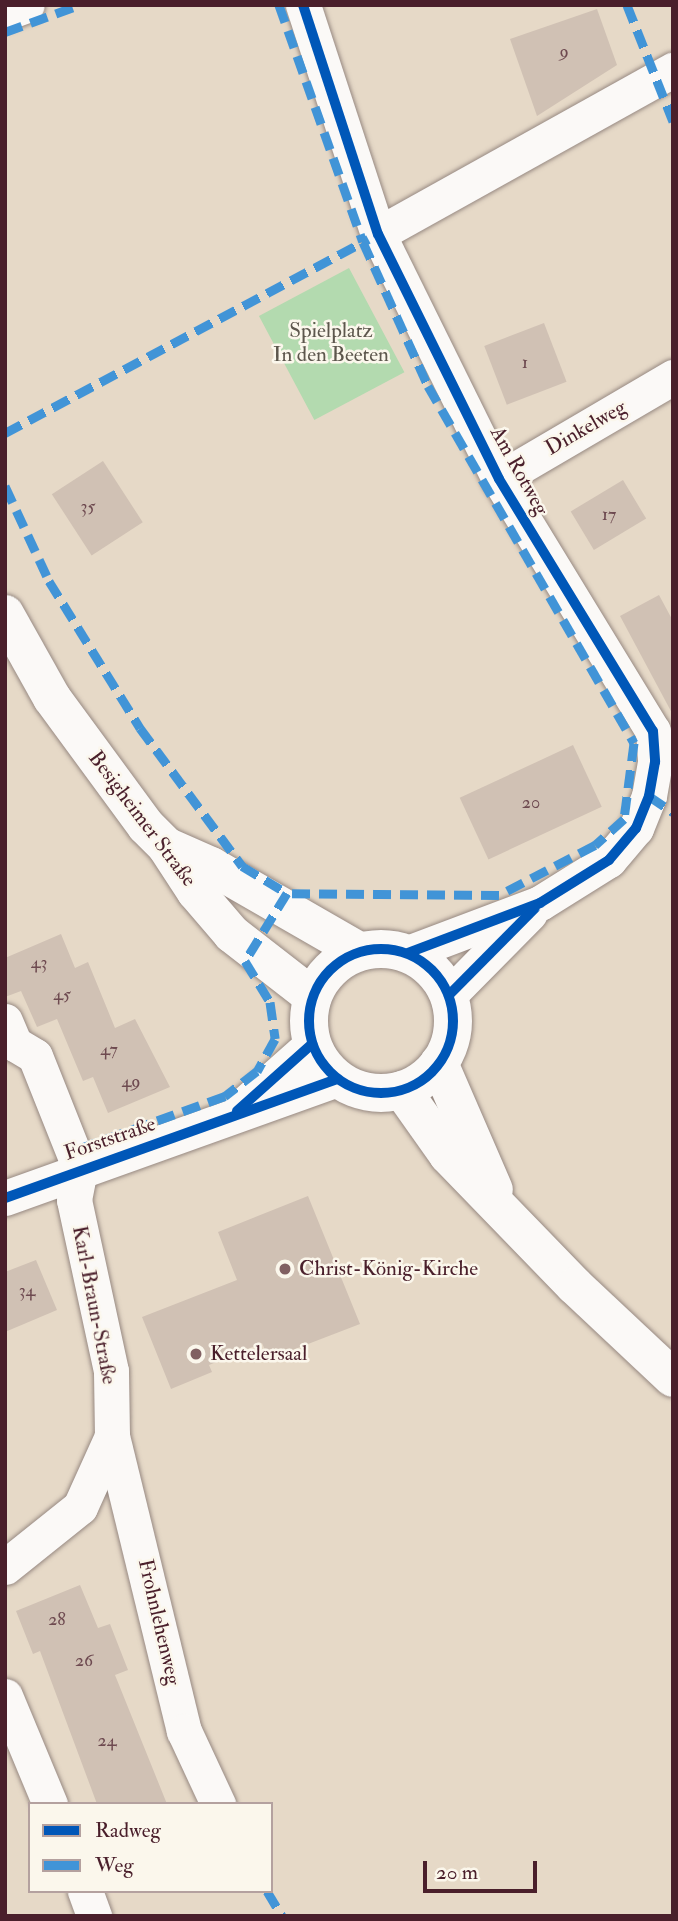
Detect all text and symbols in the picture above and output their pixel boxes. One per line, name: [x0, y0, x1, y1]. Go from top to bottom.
house number: 9: [559, 41, 569, 63]
park label: Spielplatz In den Beeten: [273, 318, 389, 368]
house number: 1: [522, 352, 528, 374]
street label: Dinkelweg: [541, 395, 631, 461]
street label: Am Rotweg: [484, 422, 554, 520]
house number: 35: [81, 496, 95, 518]
house number: 17: [602, 504, 616, 526]
street label: Besigheimer Straße: [83, 746, 201, 892]
house number: 20: [522, 792, 540, 814]
house number: 43: [31, 952, 47, 974]
house number: 45: [53, 984, 71, 1006]
house number: 47: [100, 1039, 118, 1061]
house number: 49: [122, 1071, 140, 1093]
street label: Forststraße: [61, 1112, 159, 1166]
street label: Karl-Braun-Straße: [66, 1224, 122, 1386]
place label: Christ-König-Kirche: [299, 1256, 478, 1282]
marker: Christ-König-Kirche: [277, 1261, 293, 1277]
house number: 34: [19, 1280, 35, 1302]
place label: Kettelersaal: [210, 1341, 307, 1367]
marker: Kettelersaal: [188, 1346, 204, 1362]
street label: Frohnlehenweg: [132, 1557, 186, 1687]
house number: 28: [48, 1609, 66, 1631]
house number: 26: [75, 1650, 93, 1672]
house number: 24: [98, 1730, 116, 1752]
legend: [28, 1802, 273, 1893]
text: Radweg: [95, 1817, 161, 1844]
scale bar: [426, 1848, 540, 1892]
text: Weg: [95, 1852, 134, 1879]
text: 20 m: [436, 1859, 478, 1886]

